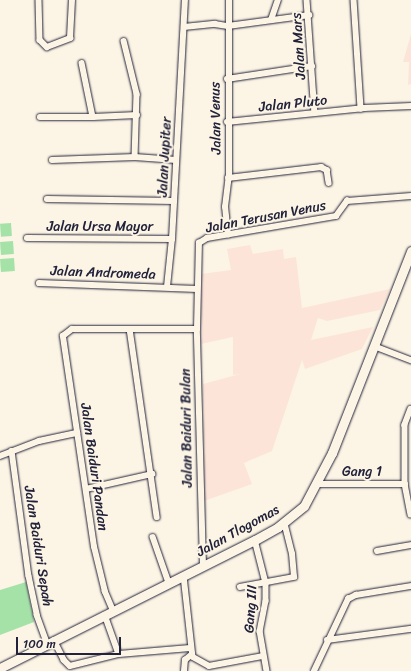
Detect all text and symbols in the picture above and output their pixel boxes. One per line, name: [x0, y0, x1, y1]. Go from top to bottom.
street label: Jalan Mars: [288, 12, 310, 80]
street label: Jalan Venus: [207, 82, 225, 154]
street label: Jalan Pluto: [258, 92, 328, 116]
street label: Jalan Jupiter: [155, 117, 175, 197]
street label: Jalan Terusan Venus: [204, 197, 328, 237]
street label: Jalan Ursa Mayor: [47, 219, 153, 235]
street label: Jalan Andromeda: [50, 263, 156, 283]
street label: Jalan Baiduri Bulan: [178, 369, 196, 487]
street label: Jalan Baiduri Pandan: [77, 402, 111, 532]
street label: Gang 1: [342, 464, 382, 480]
street label: Jalan Baiduri Sepah: [20, 485, 56, 607]
street label: Jalan Tlogomas: [193, 501, 283, 561]
street label: Gang III: [241, 584, 261, 634]
scale bar: [18, 629, 123, 655]
text: 100 m: [23, 633, 56, 655]

